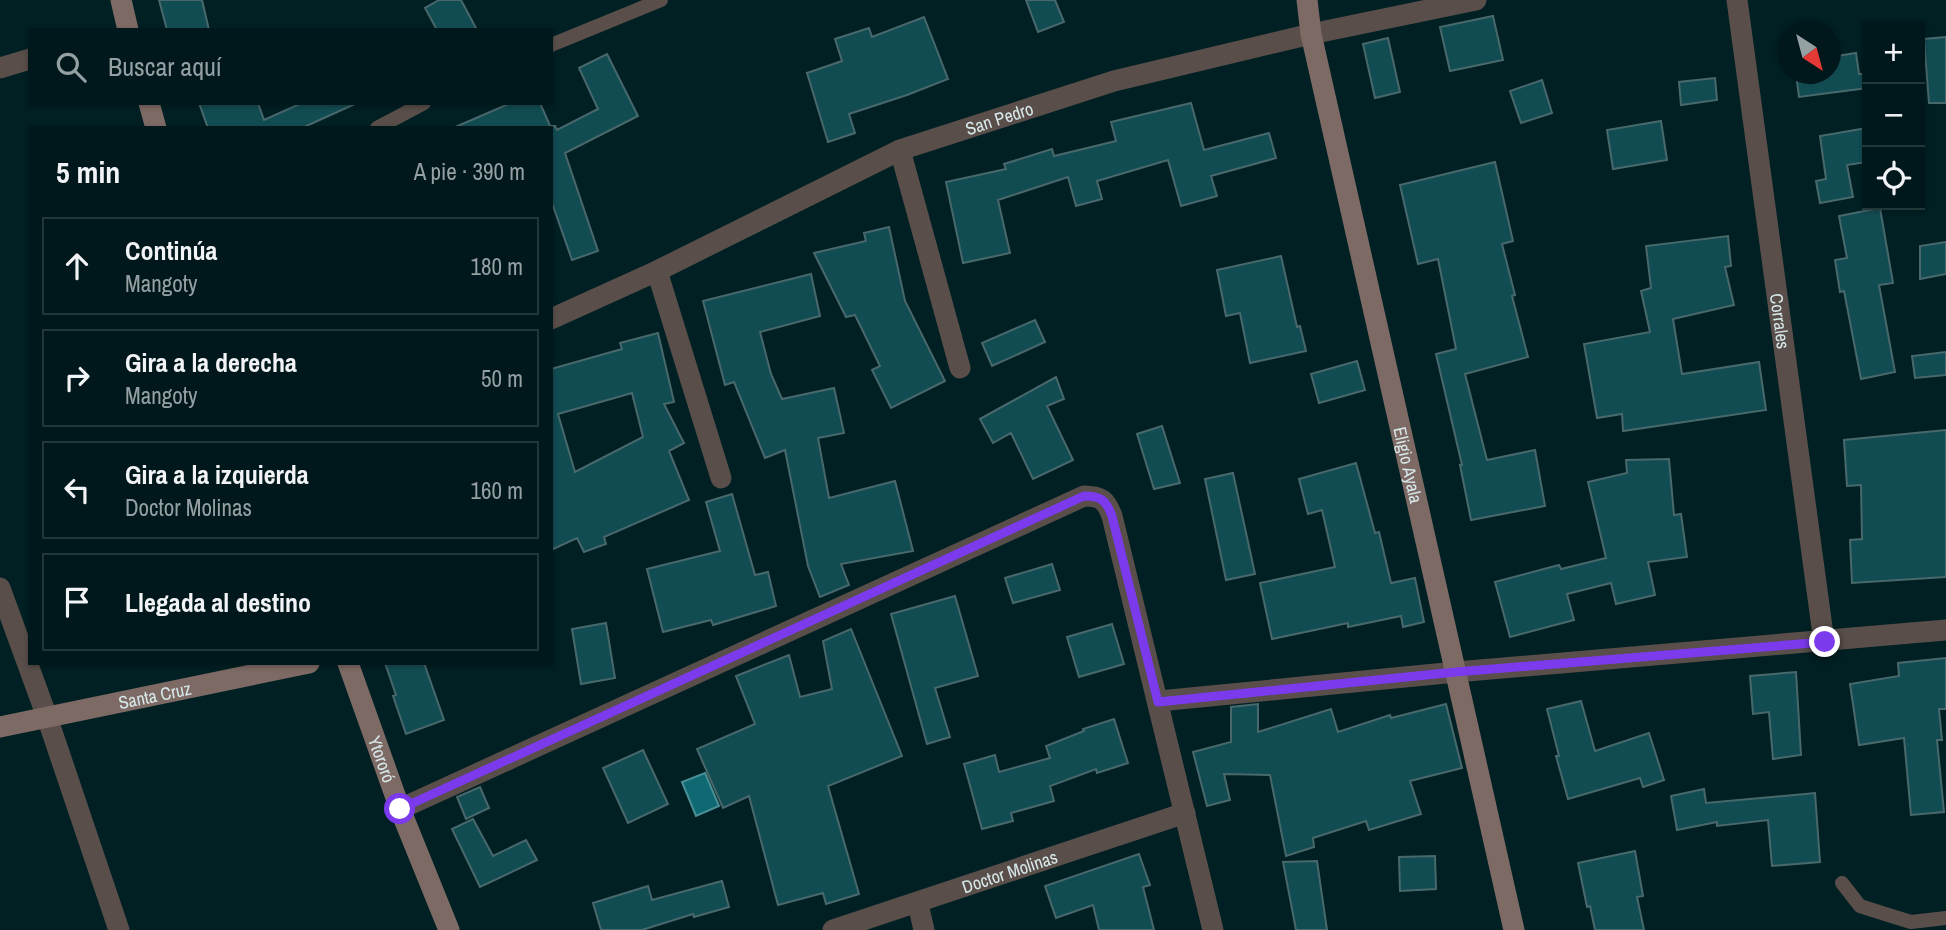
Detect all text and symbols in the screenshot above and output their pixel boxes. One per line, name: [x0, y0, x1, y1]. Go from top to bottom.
north arrow: [1778, 21, 1841, 84]
map controls: [1862, 21, 1925, 210]
button: +: [1862, 21, 1925, 84]
search box: [28, 28, 553, 105]
icon: search: [52, 48, 90, 86]
text: Buscar aquí: [108, 49, 222, 84]
button: −: [1862, 84, 1925, 147]
street label: San Pedro: [962, 95, 1036, 141]
button: locate: [1862, 147, 1925, 210]
text: 5 min: [56, 152, 120, 192]
text: A pie · 390 m: [414, 156, 525, 187]
text: Continúa: [125, 233, 217, 268]
icon: ahead: [58, 247, 96, 285]
text: 180 m: [471, 251, 523, 282]
text: Mangoty: [125, 268, 197, 299]
street label: Corrales: [1764, 292, 1797, 350]
text: Gira a la derecha: [125, 345, 297, 380]
icon: right: [58, 359, 96, 397]
text: 50 m: [481, 363, 523, 394]
text: Mangoty: [125, 380, 197, 411]
street label: Eligio Ayala: [1388, 424, 1429, 506]
text: Gira a la izquierda: [125, 457, 309, 492]
icon: left: [58, 471, 96, 509]
text: 160 m: [471, 475, 523, 506]
text: Doctor Molinas: [125, 492, 252, 523]
icon: arrive: [58, 583, 96, 621]
text: Llegada al destino: [125, 585, 311, 620]
route end: [1809, 626, 1840, 657]
street label: Santa Cruz: [116, 675, 193, 715]
street label: Ytororó: [362, 732, 402, 786]
route start: [384, 793, 415, 824]
street label: Doctor Molinas: [958, 844, 1061, 899]

